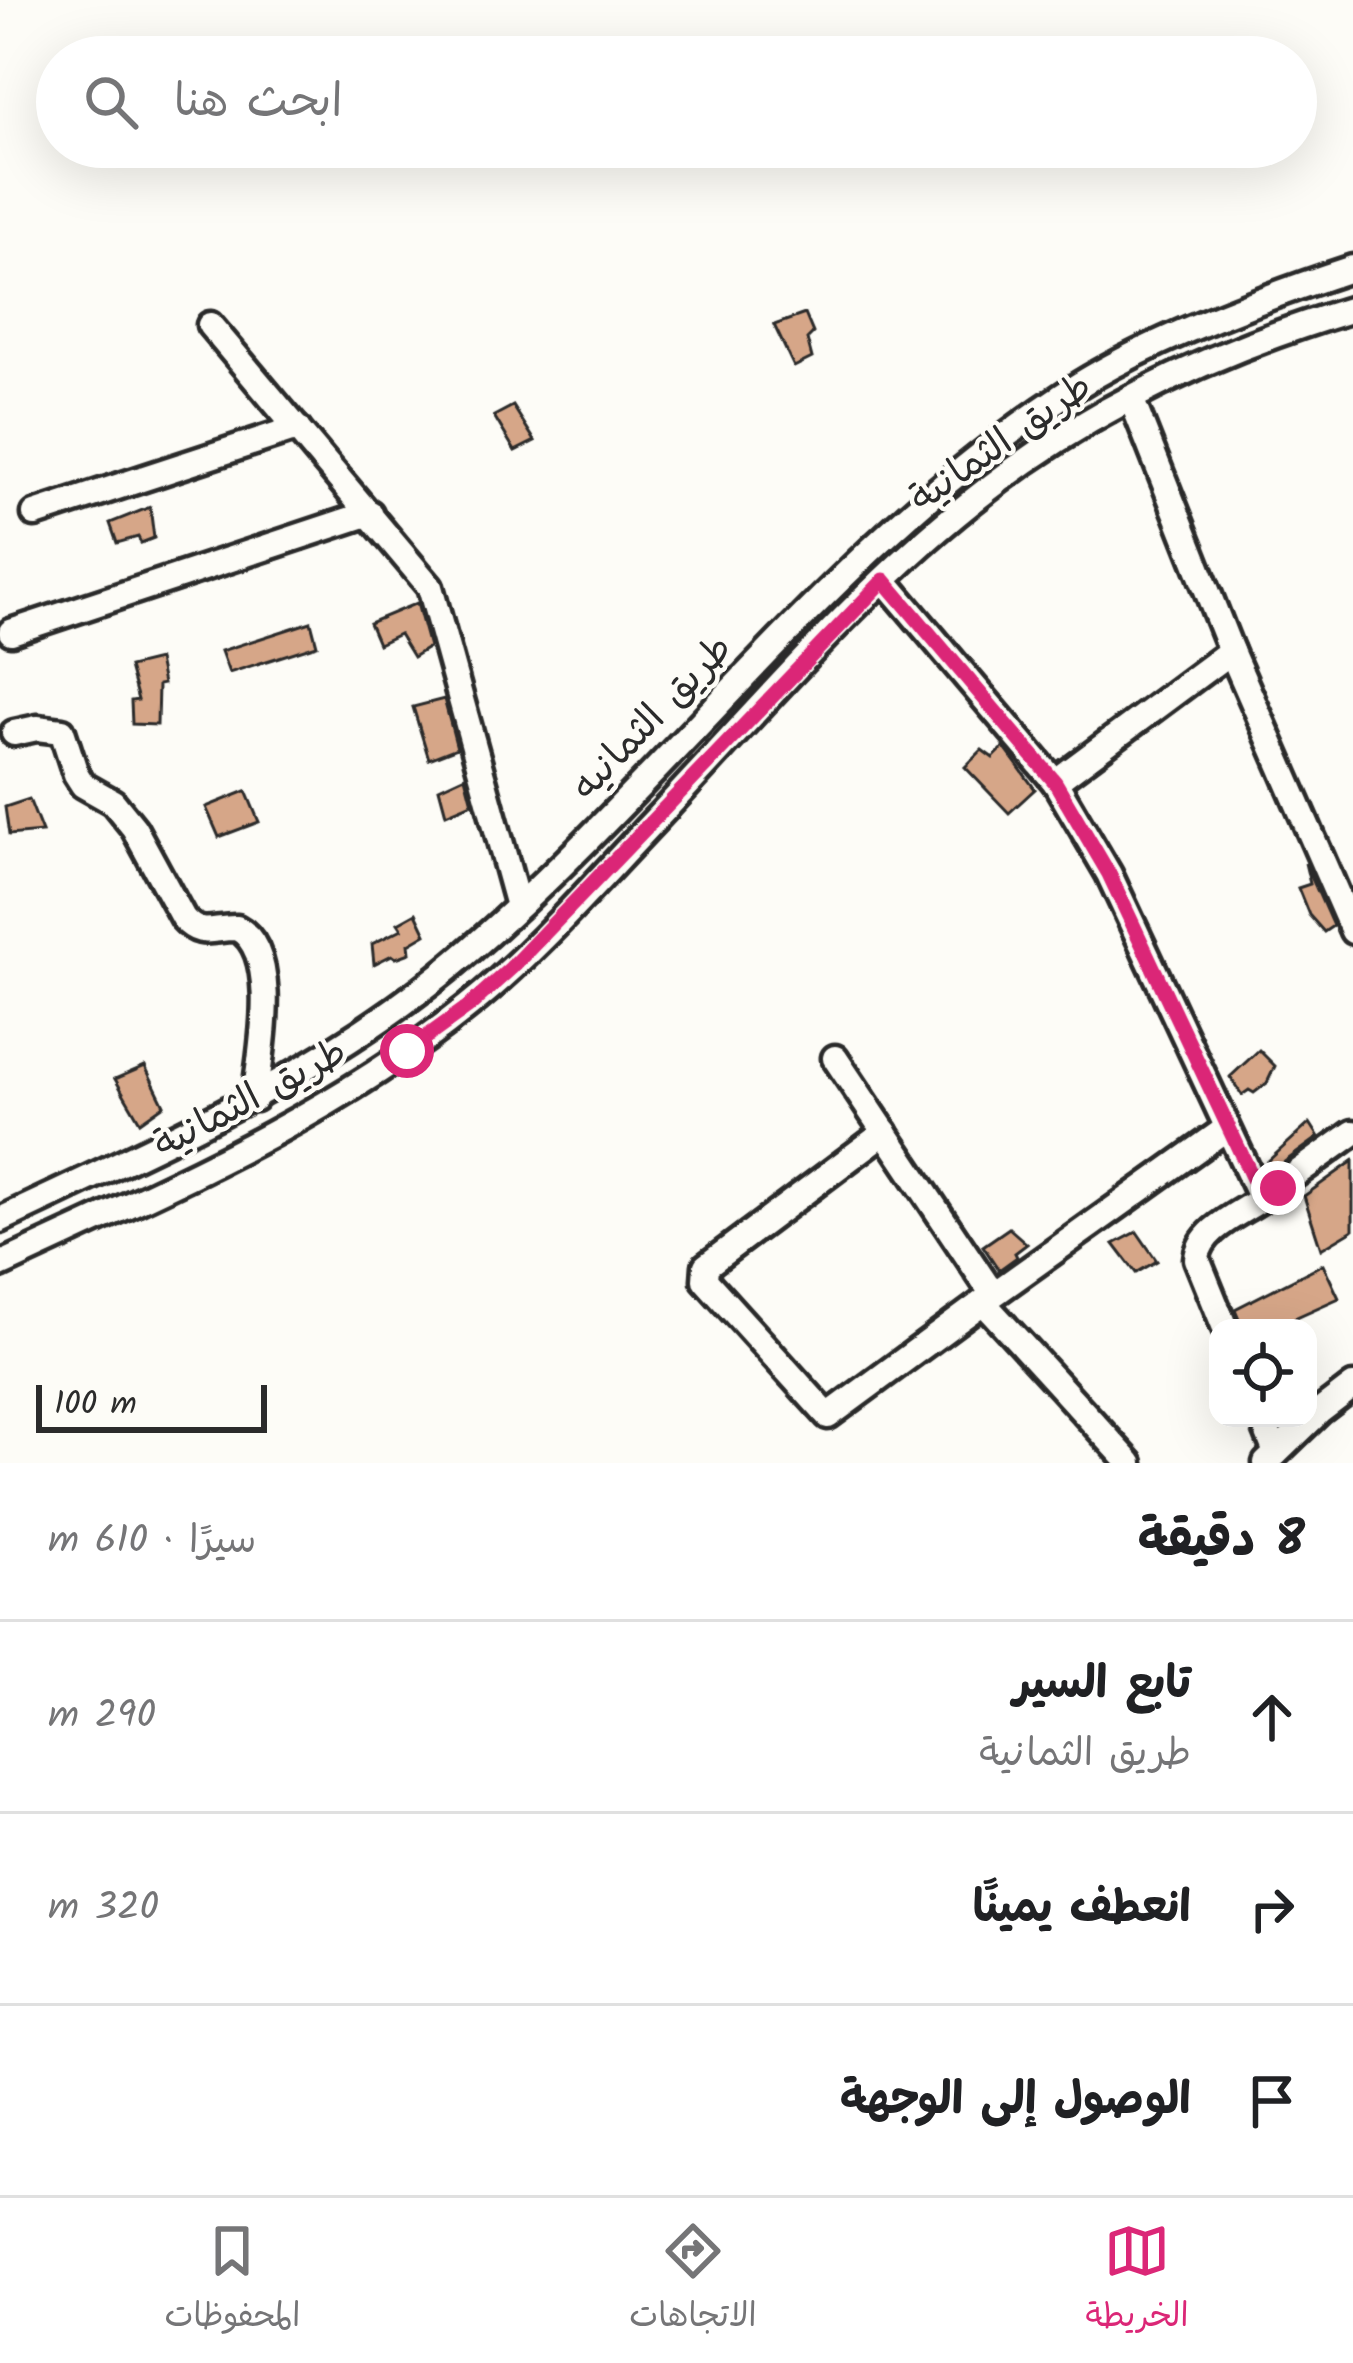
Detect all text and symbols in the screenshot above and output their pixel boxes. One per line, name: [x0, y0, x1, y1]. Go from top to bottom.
search box: [36, 36, 1317, 168]
text: ابحث هنا: [174, 67, 342, 139]
icon: search: [78, 69, 144, 135]
street label: طريق الثمانية: [897, 358, 1107, 530]
street label: طريق الثمانيه: [557, 621, 749, 817]
street label: طريق الثمانية: [143, 1023, 359, 1177]
route start: [380, 1024, 434, 1078]
route end: [1251, 1161, 1305, 1215]
map controls: [1209, 1319, 1317, 1427]
button: locate: [1209, 1319, 1317, 1427]
scale bar: [36, 1379, 267, 1432]
text: 100 m: [54, 1379, 137, 1432]
text: 8 دقيقة: [1138, 1501, 1305, 1582]
text: سيرًا · 610 m: [48, 1511, 257, 1573]
text: تابع السير: [1013, 1649, 1191, 1721]
icon: ahead: [1239, 1684, 1305, 1750]
text: 290 m: [48, 1686, 156, 1748]
text: طريق الثمانية: [979, 1724, 1191, 1786]
text: انعطف يمينًا: [973, 1873, 1191, 1945]
icon: right: [1239, 1876, 1305, 1942]
text: 320 m: [48, 1878, 159, 1940]
text: الوصول إلى الوجهة: [840, 2065, 1191, 2137]
icon: arrive: [1239, 2068, 1305, 2134]
tab: المحفوظات: [164, 2218, 300, 2344]
tab: الاتجاهات: [629, 2218, 757, 2344]
tab: الخريطة: [1086, 2218, 1189, 2344]

